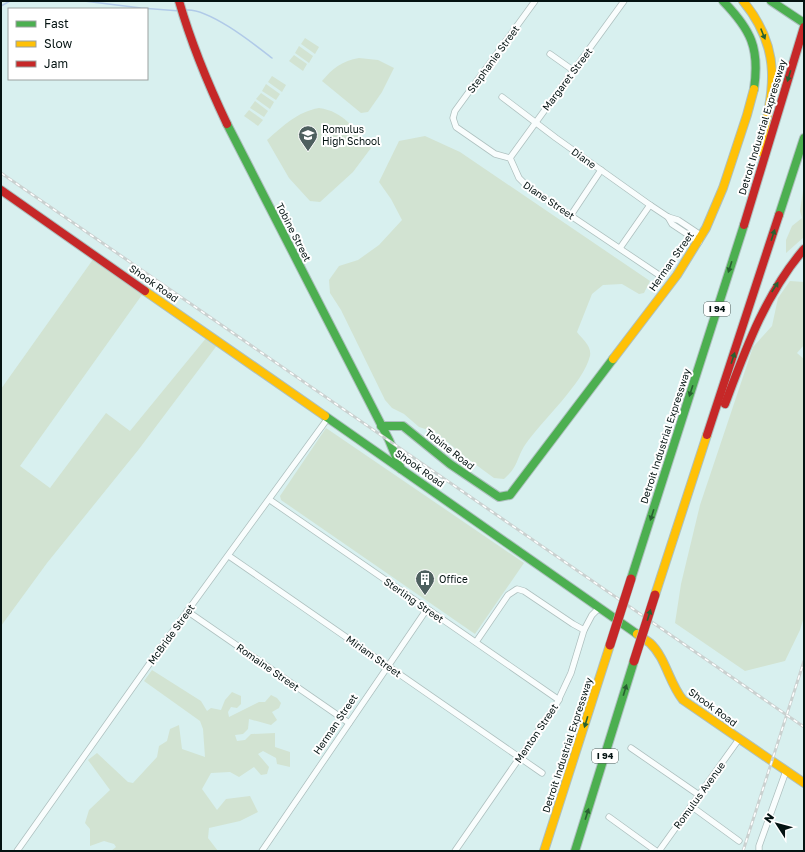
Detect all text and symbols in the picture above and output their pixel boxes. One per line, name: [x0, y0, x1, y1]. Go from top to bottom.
legend: [8, 8, 148, 80]
text: Fast: [44, 16, 69, 31]
street label: Stephanie Street: [464, 23, 522, 95]
one-way arrow: [761, 29, 767, 41]
text: Slow: [44, 36, 72, 51]
street label: Margaret Street: [539, 45, 595, 113]
text: Jam: [44, 56, 68, 71]
street label: Detroit Industrial Expressway: [736, 57, 789, 196]
one-way arrow: [786, 70, 792, 82]
place label: Romulus High School: [322, 123, 380, 147]
school or university icon: Romulus High School: [297, 124, 319, 152]
street label: Diane: [569, 145, 599, 171]
street label: Diane Street: [521, 178, 577, 222]
street label: Tobine Street: [274, 201, 314, 263]
one-way arrow: [770, 228, 776, 240]
street label: Herman Street: [646, 229, 696, 293]
one-way arrow: [727, 261, 733, 273]
street label: Shook Road: [127, 262, 181, 304]
one-way arrow: [771, 282, 779, 292]
road number: I 94: [704, 302, 730, 316]
one-way arrow: [730, 352, 736, 364]
street label: Detroit Industrial Expressway: [637, 367, 693, 505]
one-way arrow: [688, 385, 694, 397]
street label: Tobine Road: [423, 426, 477, 472]
street label: Shook Road: [393, 447, 447, 489]
one-way arrow: [648, 509, 654, 521]
building icon: Office: [414, 568, 436, 596]
place label: Office: [439, 573, 468, 585]
street label: Sterling Street: [382, 575, 446, 625]
street label: McBride Street: [145, 602, 197, 666]
one-way arrow: [646, 608, 652, 620]
street label: Miriam Street: [344, 633, 404, 679]
street label: Romaine Street: [234, 641, 302, 693]
street label: Detroit Industrial Expressway: [539, 676, 595, 814]
one-way arrow: [623, 683, 629, 695]
street label: Shook Road: [686, 685, 740, 729]
street label: Herman Street: [310, 692, 360, 756]
street label: Menton Street: [512, 701, 560, 765]
one-way arrow: [583, 717, 589, 729]
road number: I 94: [592, 749, 618, 763]
street label: Romulus Avenue: [671, 759, 727, 831]
north arrow: [757, 804, 797, 844]
one-way arrow: [584, 808, 590, 820]
text: N: [761, 811, 776, 825]

